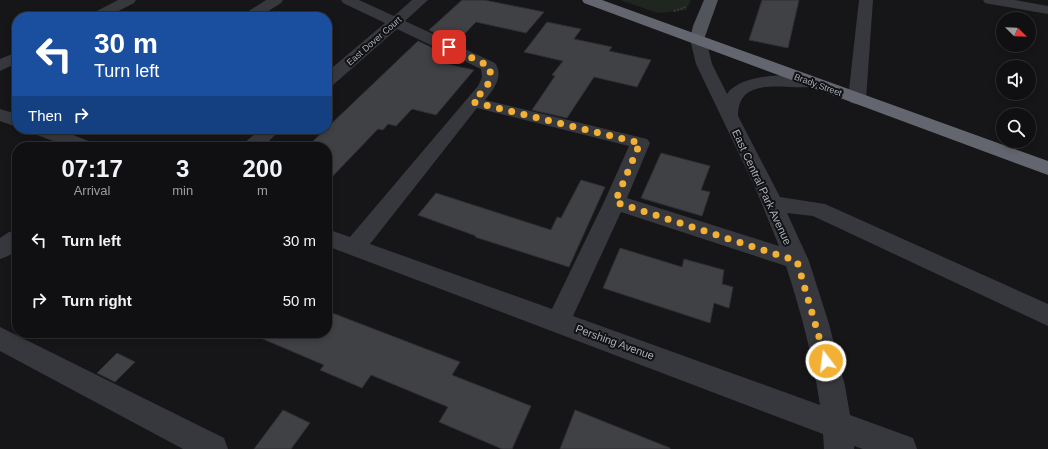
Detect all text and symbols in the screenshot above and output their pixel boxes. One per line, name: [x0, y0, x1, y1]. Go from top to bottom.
north arrow: [996, 12, 1036, 52]
map controls: [996, 12, 1036, 148]
street label: East Dover Court: [345, 14, 404, 67]
icon: left: [28, 28, 80, 80]
text: 30 m: [94, 28, 158, 59]
pin: [432, 30, 466, 64]
icon: arrive: [438, 36, 460, 58]
button: sound: [996, 60, 1036, 100]
text: Turn left: [94, 61, 159, 81]
street label: Brady Street: [793, 72, 844, 98]
icon: right: [70, 104, 92, 126]
text: Then: [28, 107, 62, 124]
button: search: [996, 108, 1036, 148]
street label: East Central Park Avenue: [730, 127, 794, 247]
text: 07:17: [61, 155, 123, 182]
text: 3: [176, 155, 189, 182]
text: 200: [243, 155, 283, 182]
text: Arrival: [74, 183, 111, 198]
text: min: [172, 183, 193, 198]
text: m: [257, 183, 268, 198]
icon: left: [28, 229, 50, 251]
text: Turn left: [62, 232, 121, 249]
text: 30 m: [283, 232, 316, 249]
icon: right: [28, 289, 50, 311]
text: Turn right: [62, 292, 132, 309]
text: 50 m: [283, 292, 316, 309]
street label: Pershing Avenue: [574, 322, 656, 362]
position arrow: [805, 340, 847, 382]

